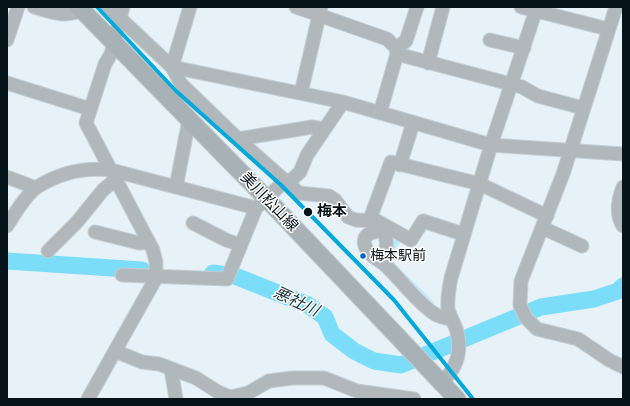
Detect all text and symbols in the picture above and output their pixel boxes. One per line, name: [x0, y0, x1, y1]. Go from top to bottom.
street label: 美川松山線: [236, 169, 302, 235]
place label: 梅本: [317, 203, 347, 221]
marker: 梅本: [302, 206, 314, 218]
place label: 梅本駅前: [370, 248, 426, 264]
marker: 梅本駅前: [358, 251, 368, 261]
water label: 悪社川: [270, 283, 322, 321]

